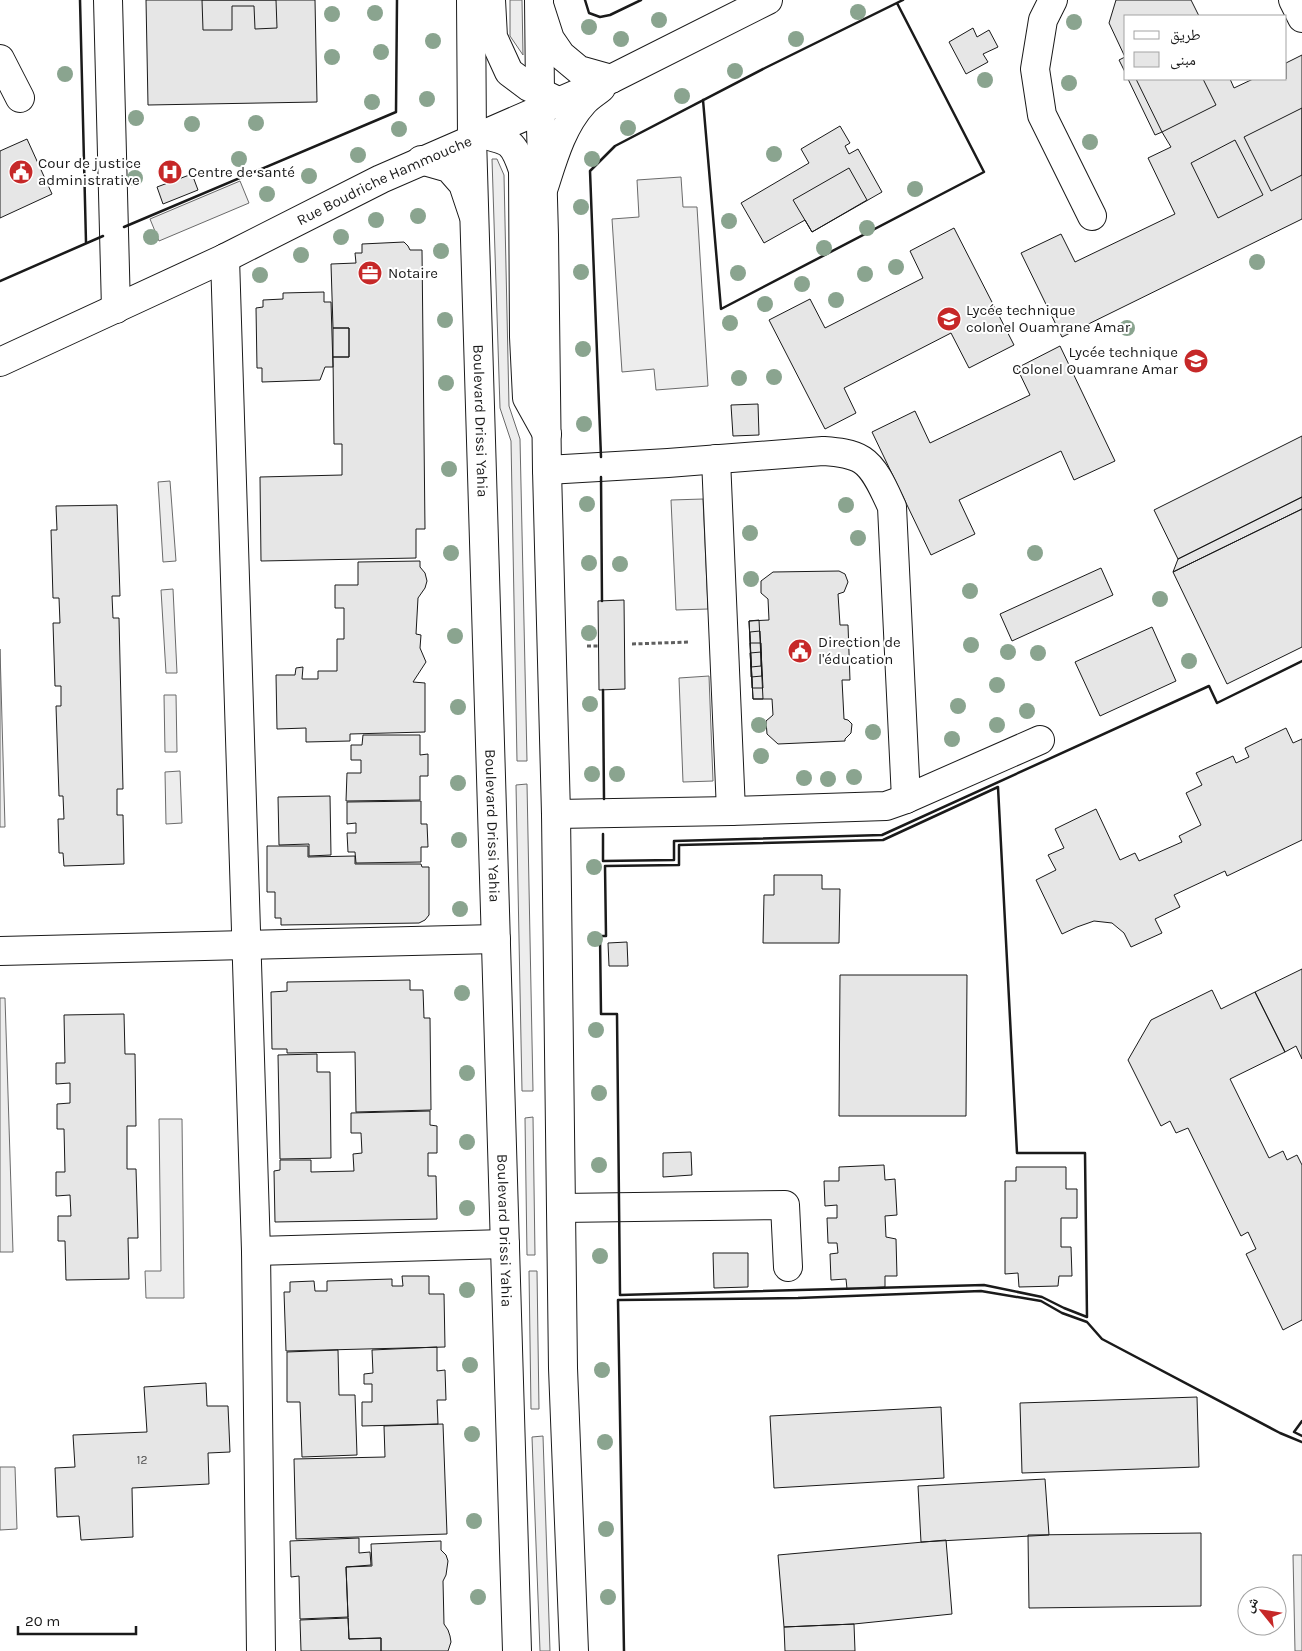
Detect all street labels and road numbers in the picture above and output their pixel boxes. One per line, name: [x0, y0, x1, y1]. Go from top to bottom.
street label: Rue Boudriche Hammouche: [294, 132, 474, 229]
street label: Boulevard Drissi Yahia: [469, 344, 492, 498]
street label: Boulevard Drissi Yahia: [481, 749, 504, 903]
street label: Boulevard Drissi Yahia: [493, 1154, 516, 1307]

